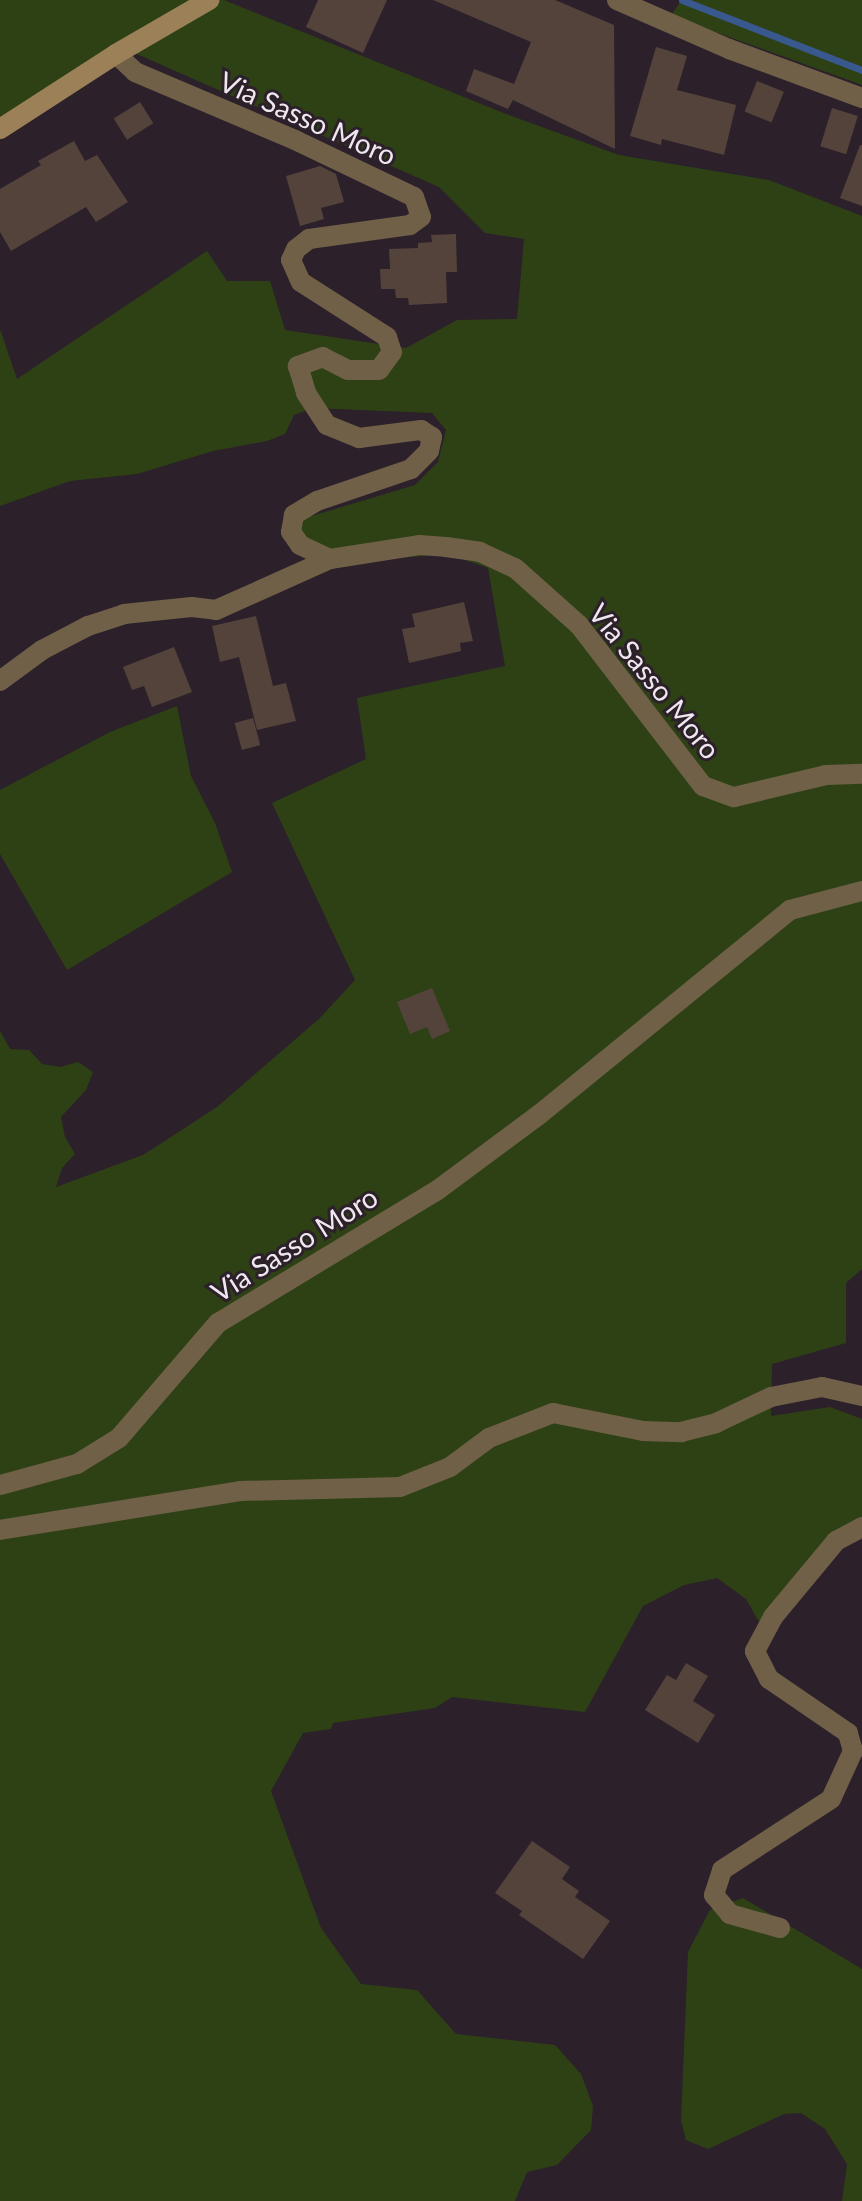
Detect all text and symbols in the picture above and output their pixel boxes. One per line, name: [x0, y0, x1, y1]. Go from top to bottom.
street label: Via Sasso Moro: [214, 64, 402, 172]
street label: Via Sasso Moro: [582, 597, 728, 765]
street label: Via Sasso Moro: [205, 1179, 383, 1309]

